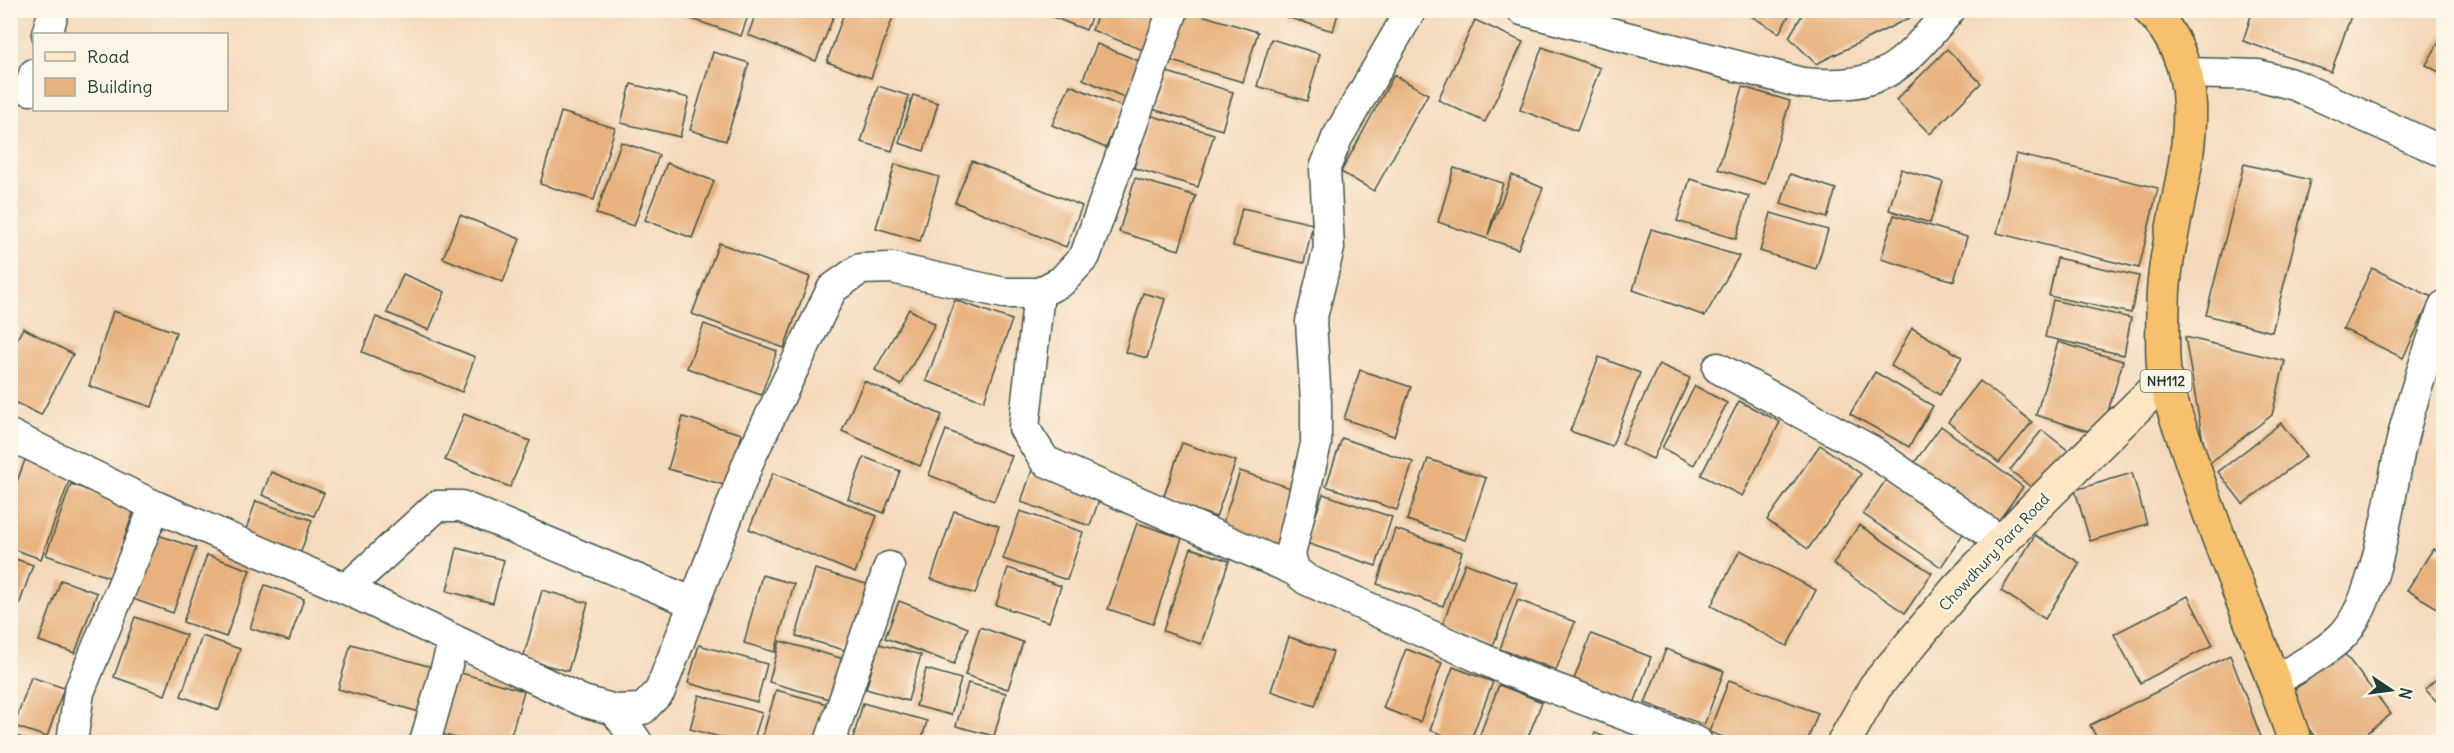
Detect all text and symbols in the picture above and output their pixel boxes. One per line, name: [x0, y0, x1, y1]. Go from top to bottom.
legend: [33, 33, 228, 111]
text: Road: [87, 45, 130, 68]
text: Building: [87, 75, 152, 98]
road number: NH112: [2140, 370, 2192, 392]
street label: Chowdhury Para Road: [1935, 489, 2053, 615]
north arrow: [2361, 660, 2421, 720]
text: N: [2395, 686, 2417, 701]

